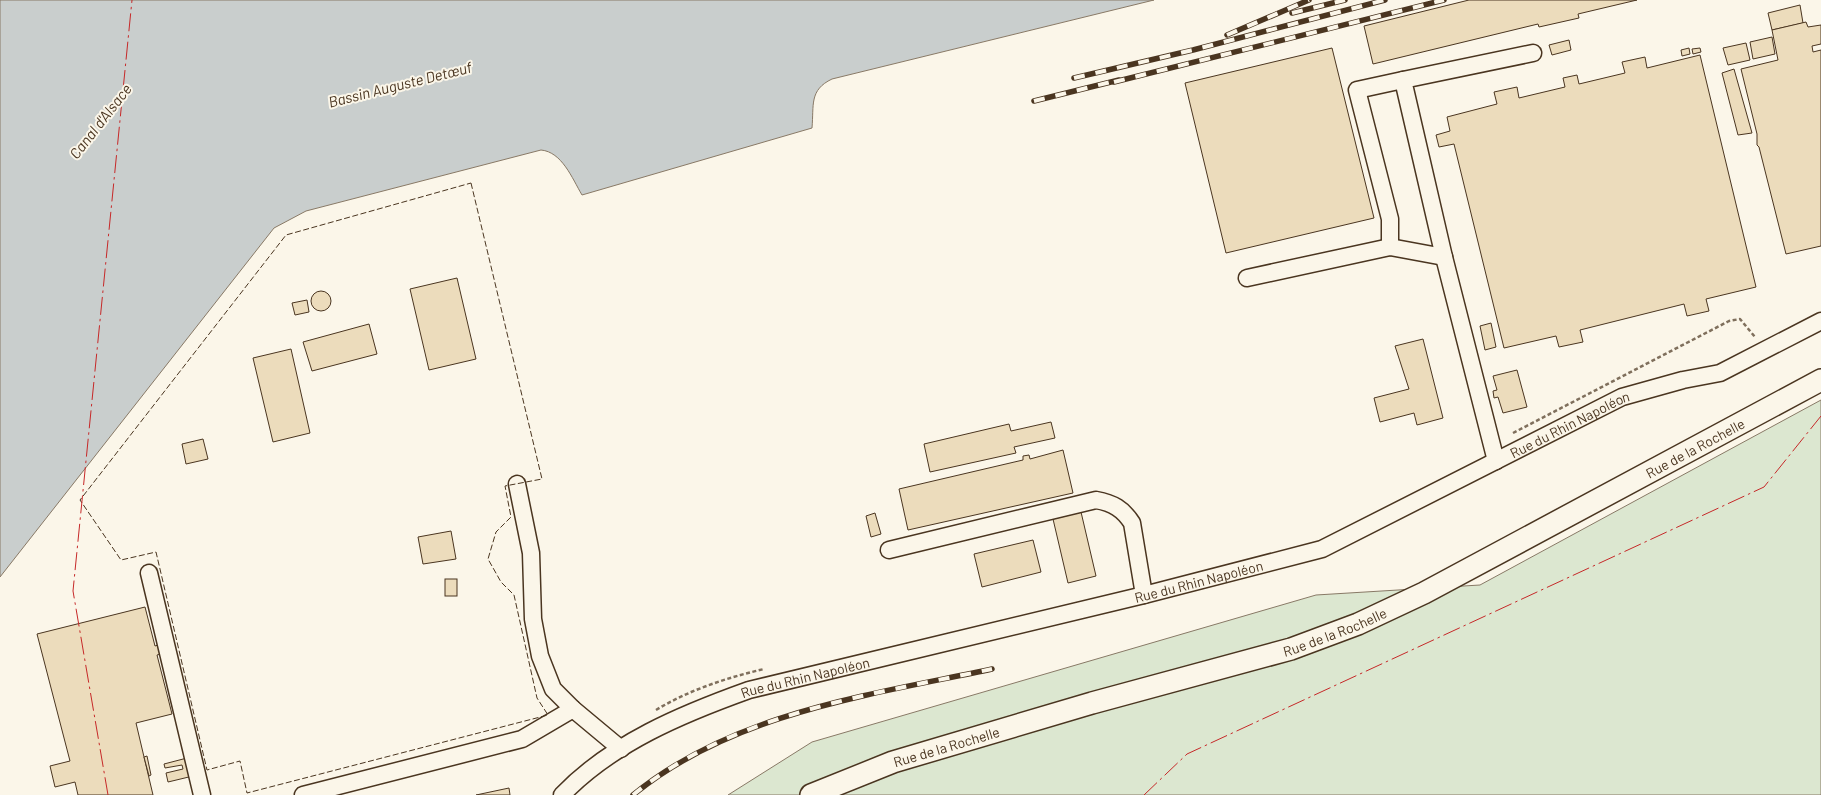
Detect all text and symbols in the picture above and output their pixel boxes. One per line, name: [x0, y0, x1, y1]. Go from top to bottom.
water label: Bassin Auguste Detœuf: [326, 57, 474, 111]
water label: Canal d'Alsace: [65, 80, 135, 162]
street label: Rue du Rhin Napoléon: [1507, 387, 1631, 461]
street label: Rue de la Rochelle: [1642, 414, 1747, 481]
street label: Rue du Rhin Napoléon: [1133, 556, 1265, 606]
street label: Rue de la Rochelle: [1281, 603, 1389, 659]
street label: Rue du Rhin Napoléon: [738, 653, 871, 701]
street label: Rue de la Rochelle: [891, 722, 1001, 770]

